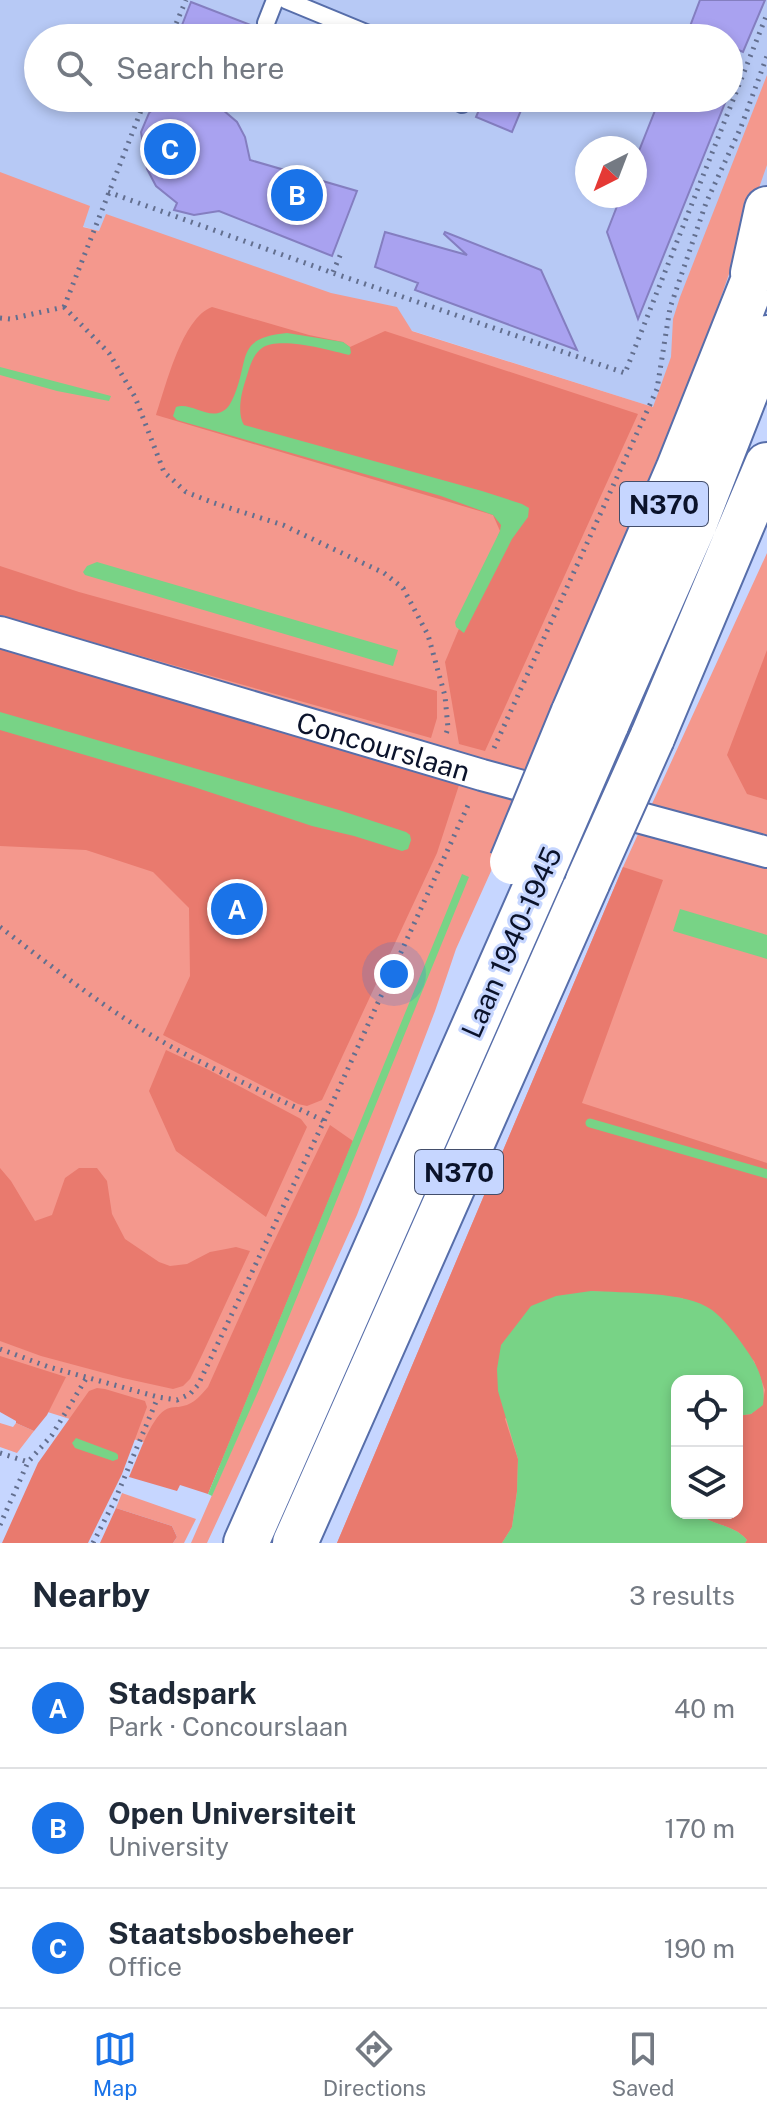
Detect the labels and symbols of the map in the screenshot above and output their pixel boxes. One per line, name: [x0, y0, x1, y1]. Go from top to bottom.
pin: C: [144, 119, 196, 179]
north arrow: [575, 136, 647, 208]
pin: B: [271, 165, 323, 225]
road number: N370: [620, 482, 708, 526]
street label: Concourslaan: [293, 704, 474, 787]
street label: Laan 1940-1945: [454, 841, 568, 1043]
pin: A: [211, 879, 263, 939]
your location: [374, 954, 414, 994]
road number: N370: [415, 1150, 503, 1194]

